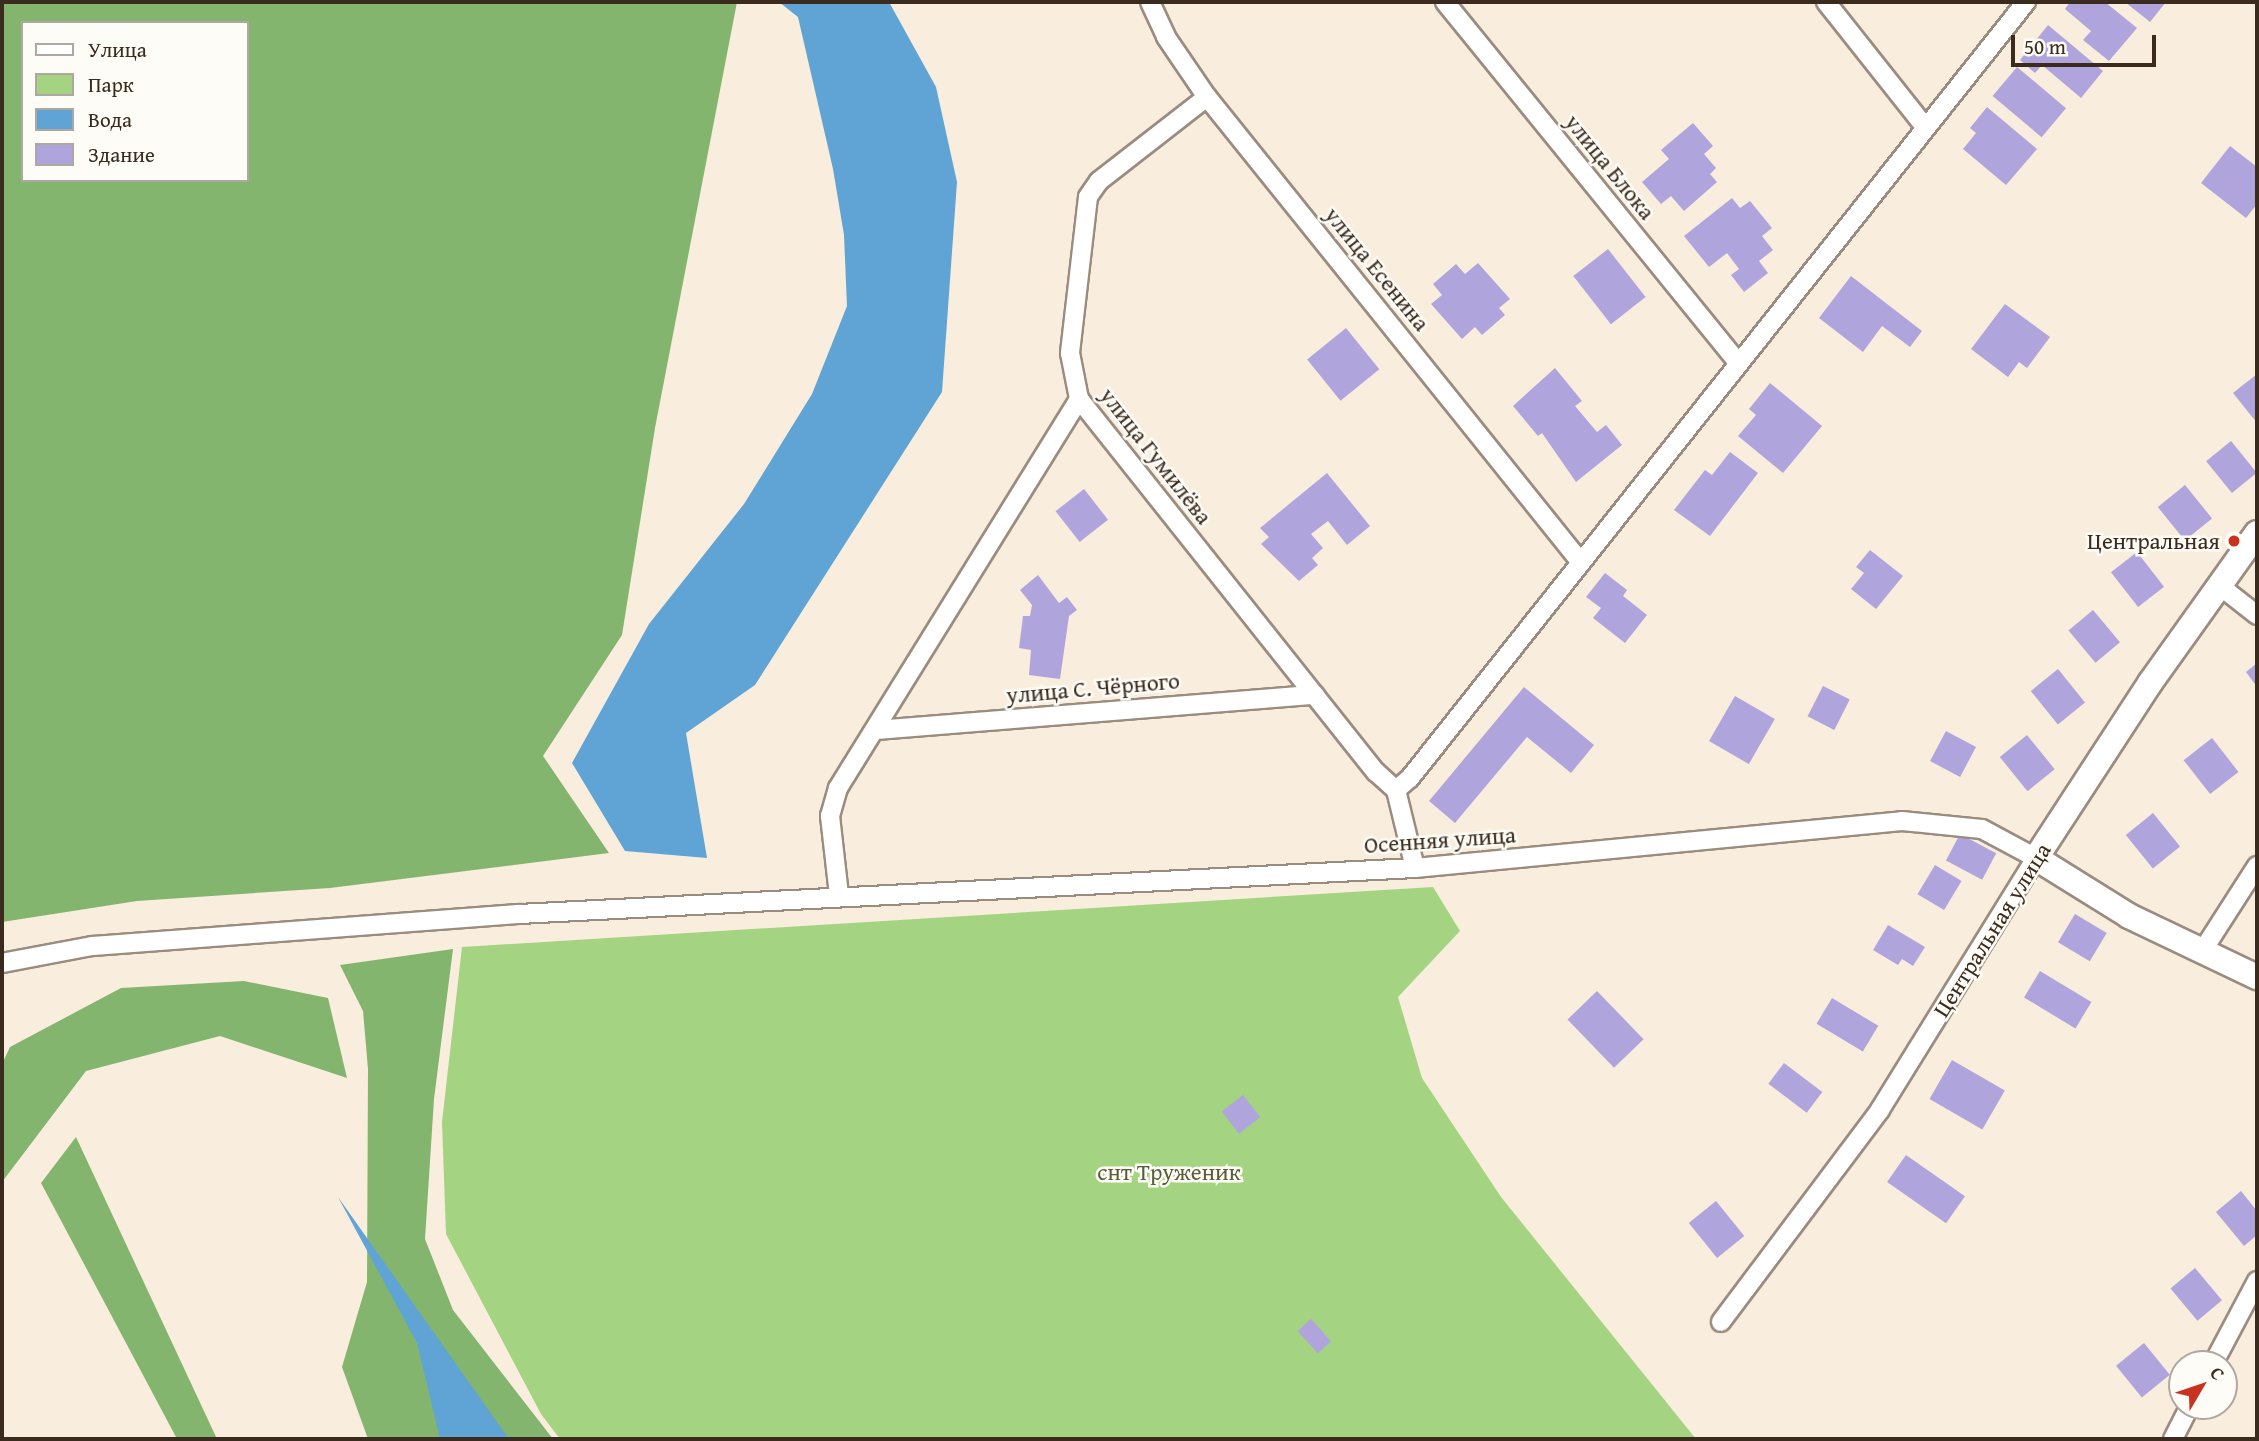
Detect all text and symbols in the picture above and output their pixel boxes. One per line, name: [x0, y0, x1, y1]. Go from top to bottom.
legend: [21, 21, 248, 182]
scale bar: [2014, 21, 2159, 65]
text: 50 m: [2024, 31, 2066, 62]
text: Улица: [88, 34, 147, 65]
text: Парк: [88, 69, 134, 100]
text: Вода: [88, 104, 132, 135]
street label: улица Блока: [1559, 109, 1661, 225]
text: Здание: [88, 139, 155, 170]
street label: улица Есенина: [1319, 202, 1435, 336]
street label: улица Гумилёва: [1094, 382, 1218, 530]
place label: Центральная: [2087, 527, 2220, 555]
marker: Центральная: [2226, 533, 2242, 549]
street label: улица С. Чёрного: [1005, 667, 1181, 709]
street label: Осенняя улица: [1363, 821, 1517, 859]
street label: Центральная улица: [1927, 838, 2057, 1022]
park label: снт Труженик: [1097, 1158, 1241, 1186]
north arrow: [2168, 1350, 2238, 1420]
text: С: [2204, 1360, 2232, 1386]

